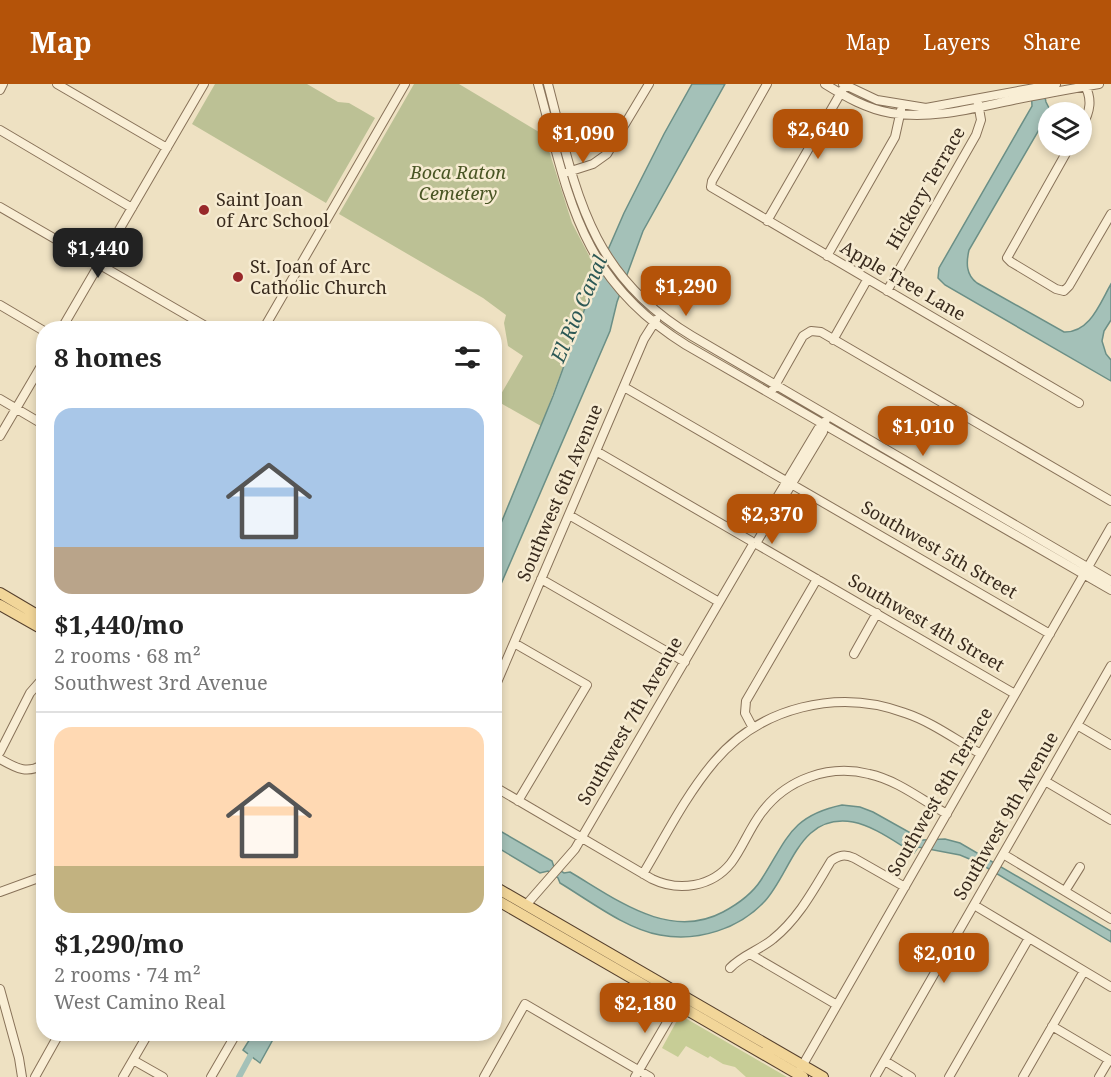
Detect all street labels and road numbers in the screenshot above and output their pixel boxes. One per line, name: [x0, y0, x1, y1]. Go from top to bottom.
street label: Hickory Terrace: [880, 122, 970, 253]
street label: Apple Tree Lane: [837, 235, 970, 326]
street label: Southwest 6th Avenue: [511, 400, 607, 585]
street label: Southwest 5th Street: [857, 495, 1022, 604]
street label: Southwest 4th Street: [844, 568, 1009, 677]
street label: Southwest 7th Avenue: [571, 632, 687, 809]
street label: Southwest 8th Terrace: [881, 703, 997, 880]
street label: Southwest 9th Avenue: [947, 727, 1063, 904]

